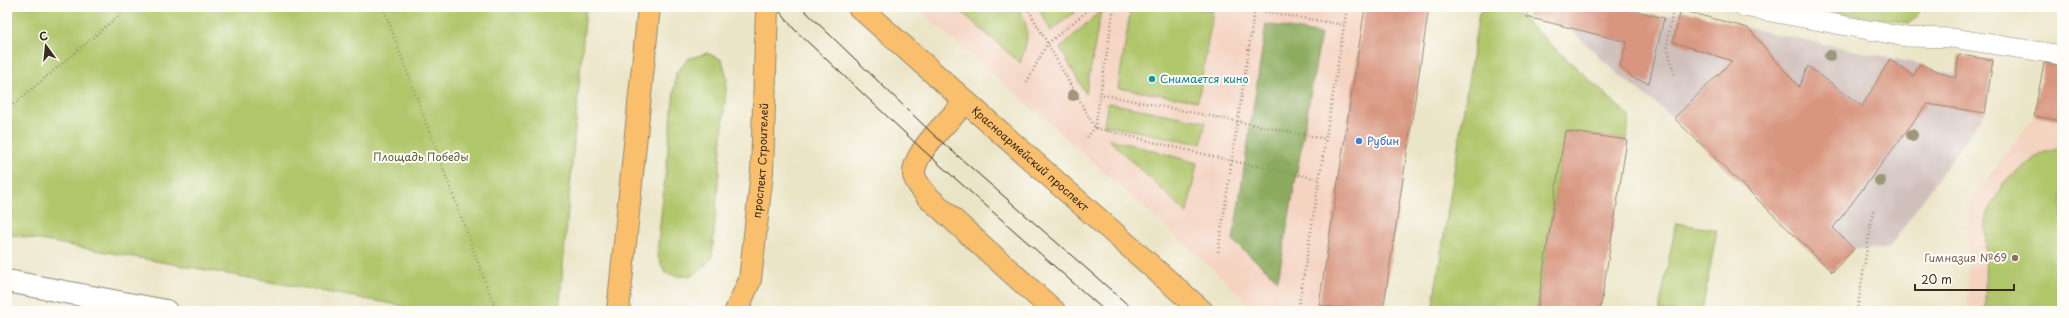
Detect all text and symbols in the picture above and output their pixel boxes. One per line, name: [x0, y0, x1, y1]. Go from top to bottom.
north arrow: [26, 26, 66, 66]
text: С: [37, 27, 49, 45]
place label: Снимается кино: [1160, 70, 1249, 87]
marker: Снимается кино: [1147, 74, 1157, 84]
street label: Красноармейский проспект: [968, 102, 1093, 215]
street label: проспект Строителей: [748, 103, 772, 219]
place label: Рубин: [1367, 132, 1399, 149]
marker: Рубин: [1354, 136, 1364, 146]
park label: Площадь Победы: [373, 148, 469, 165]
place label: Гимназия №69: [1924, 249, 2007, 266]
marker: Гимназия №69: [2010, 253, 2020, 263]
scale bar: [1915, 266, 2014, 292]
text: 20 m: [1921, 270, 1952, 288]

